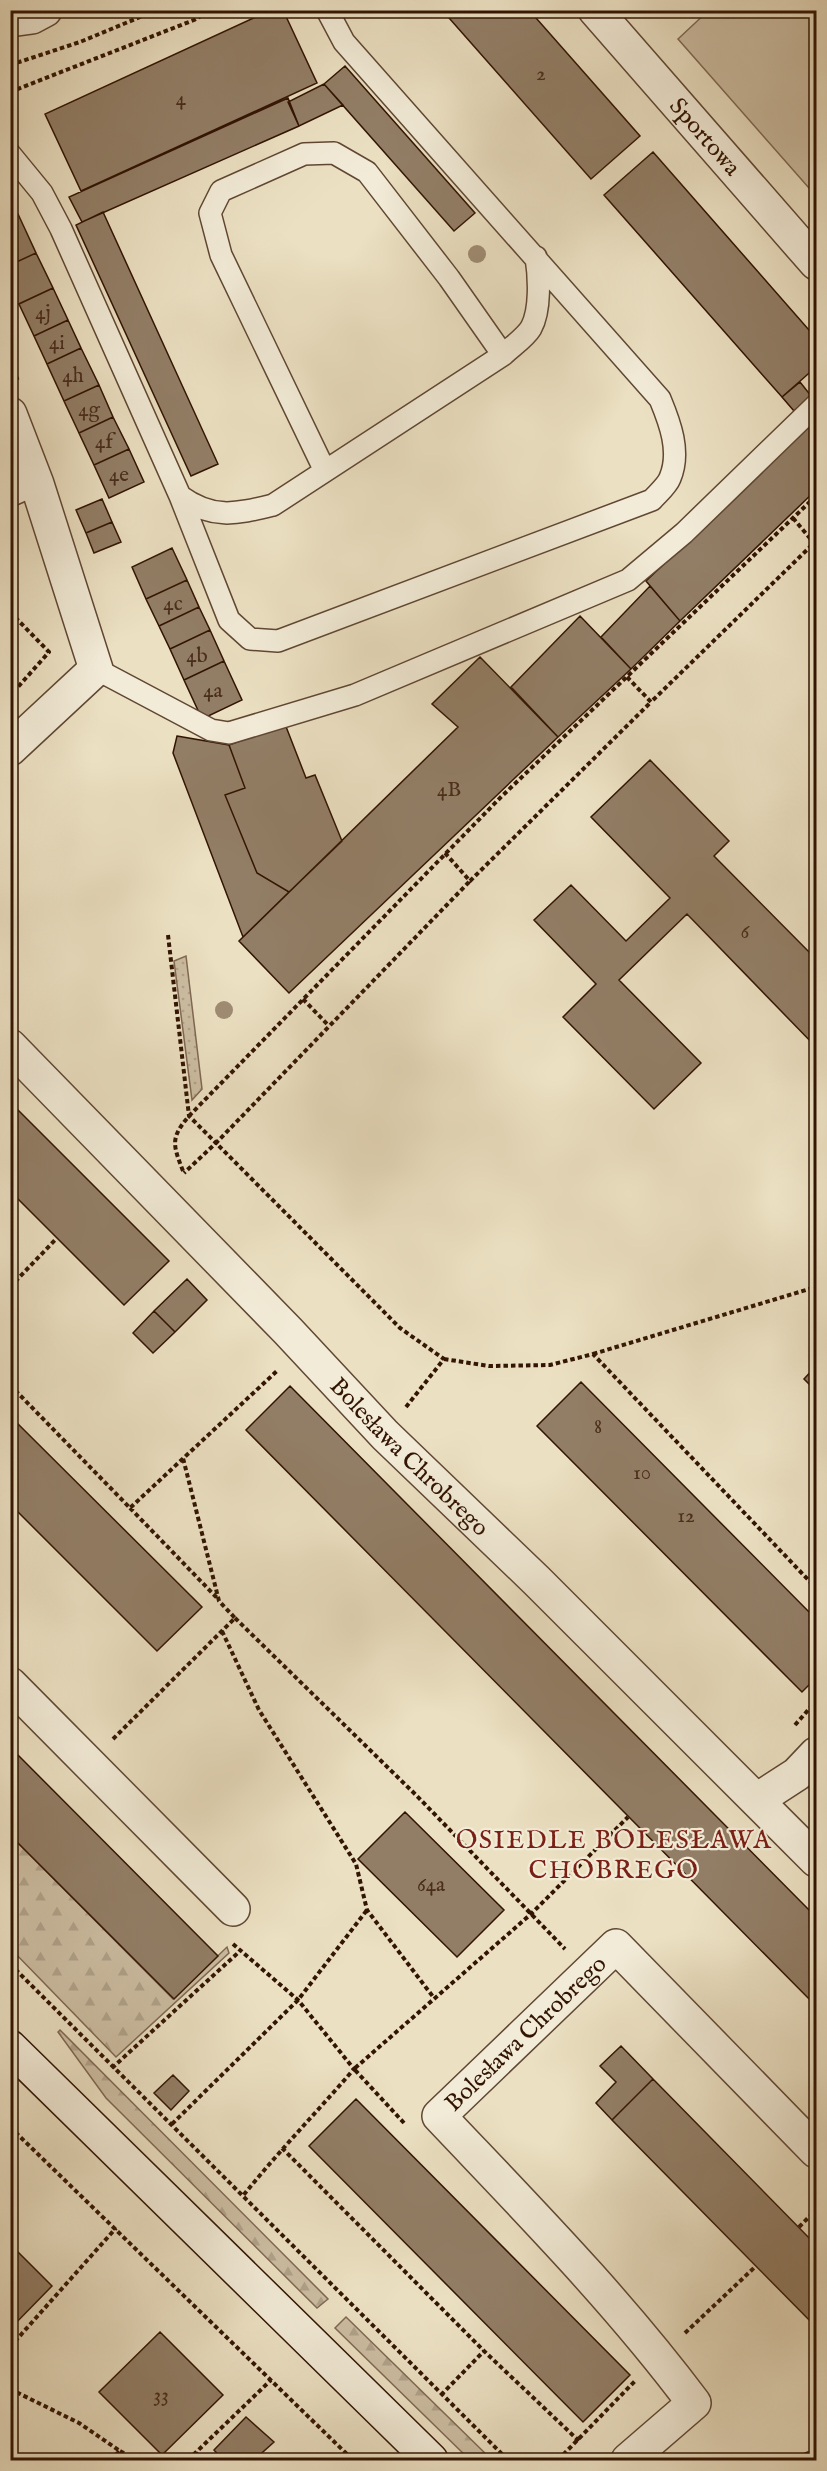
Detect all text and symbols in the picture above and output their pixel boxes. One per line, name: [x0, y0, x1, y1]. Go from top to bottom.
house number: 2: [536, 61, 546, 88]
house number: 4: [176, 86, 187, 113]
street label: Sportowa: [662, 92, 747, 184]
house number: 4j: [35, 300, 51, 327]
house number: 4i: [49, 330, 65, 357]
house number: 4h: [62, 363, 84, 390]
house number: 4g: [78, 397, 100, 424]
house number: 4f: [95, 429, 116, 456]
house number: 4e: [109, 462, 129, 489]
house number: 4c: [163, 591, 183, 618]
house number: 4b: [186, 643, 208, 670]
house number: 4a: [203, 678, 224, 705]
house number: 4B: [437, 777, 461, 804]
house number: 6: [741, 919, 751, 946]
street label: Bolesława Chrobrego: [322, 1371, 495, 1544]
house number: 8: [594, 1414, 602, 1441]
house number: 10: [633, 1460, 651, 1487]
house number: 12: [677, 1503, 695, 1530]
district label: OSIEDLE BOLESŁAWA CHOBREGO: [456, 1824, 772, 1887]
house number: 64a: [417, 1872, 446, 1899]
street label: Bolesława Chrobrego: [439, 1949, 614, 2119]
house number: 33: [153, 2382, 169, 2409]

